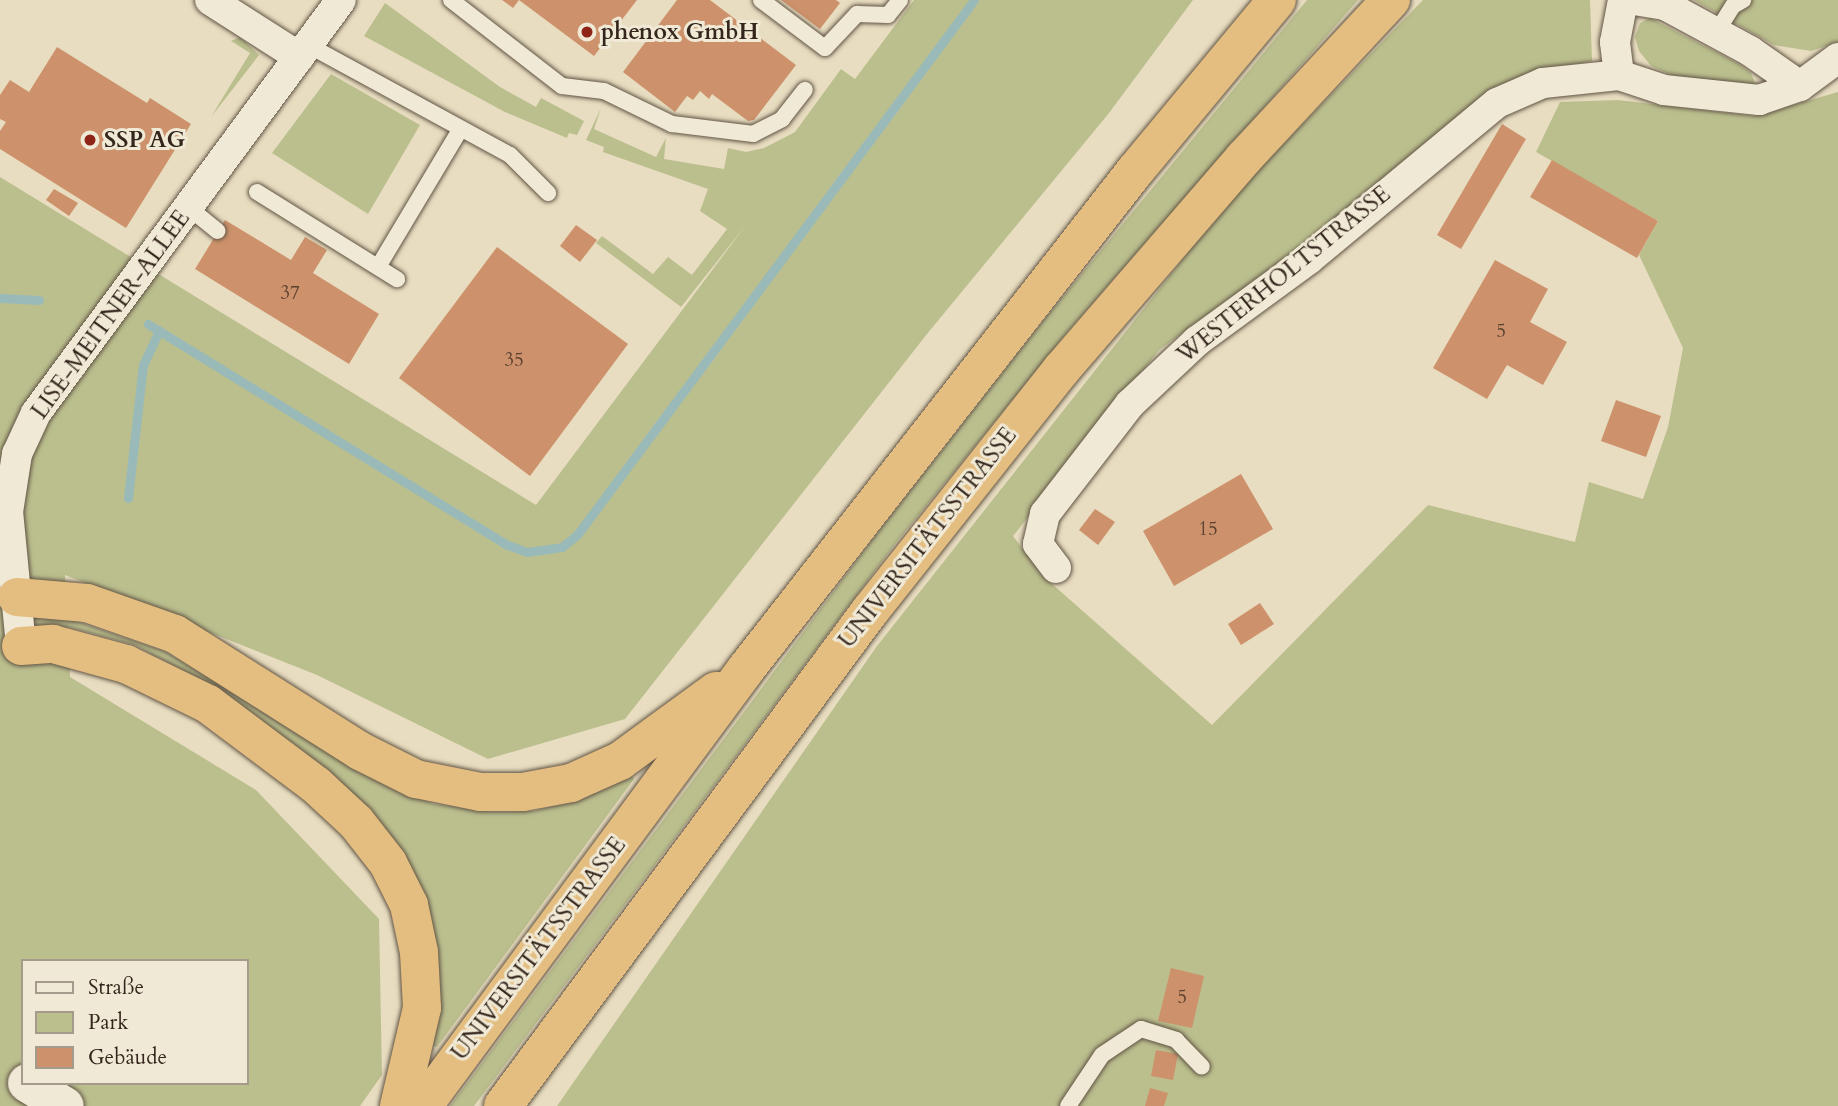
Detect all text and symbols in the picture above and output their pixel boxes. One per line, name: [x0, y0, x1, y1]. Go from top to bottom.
place label: phenox GmbH: [601, 18, 759, 46]
marker: phenox GmbH: [579, 24, 595, 40]
place label: SSP AG: [104, 126, 185, 154]
marker: SSP AG: [82, 132, 98, 148]
street label: WESTERHOLTSTRASSE: [1172, 181, 1396, 369]
street label: LISE-MEITNER-ALLEE: [26, 205, 196, 425]
house number: 37: [280, 283, 300, 305]
house number: 5: [1496, 321, 1506, 343]
house number: 35: [504, 350, 524, 372]
street label: UNIVERSITÄTSSTRASSE: [833, 422, 1023, 654]
house number: 15: [1198, 519, 1218, 541]
street label: UNIVERSITÄTSSTRASSE: [446, 832, 632, 1066]
legend: [21, 959, 248, 1085]
text: Straße: [88, 973, 144, 1002]
house number: 5: [1177, 987, 1187, 1009]
text: Park: [88, 1008, 128, 1037]
text: Gebäude: [88, 1043, 167, 1072]

